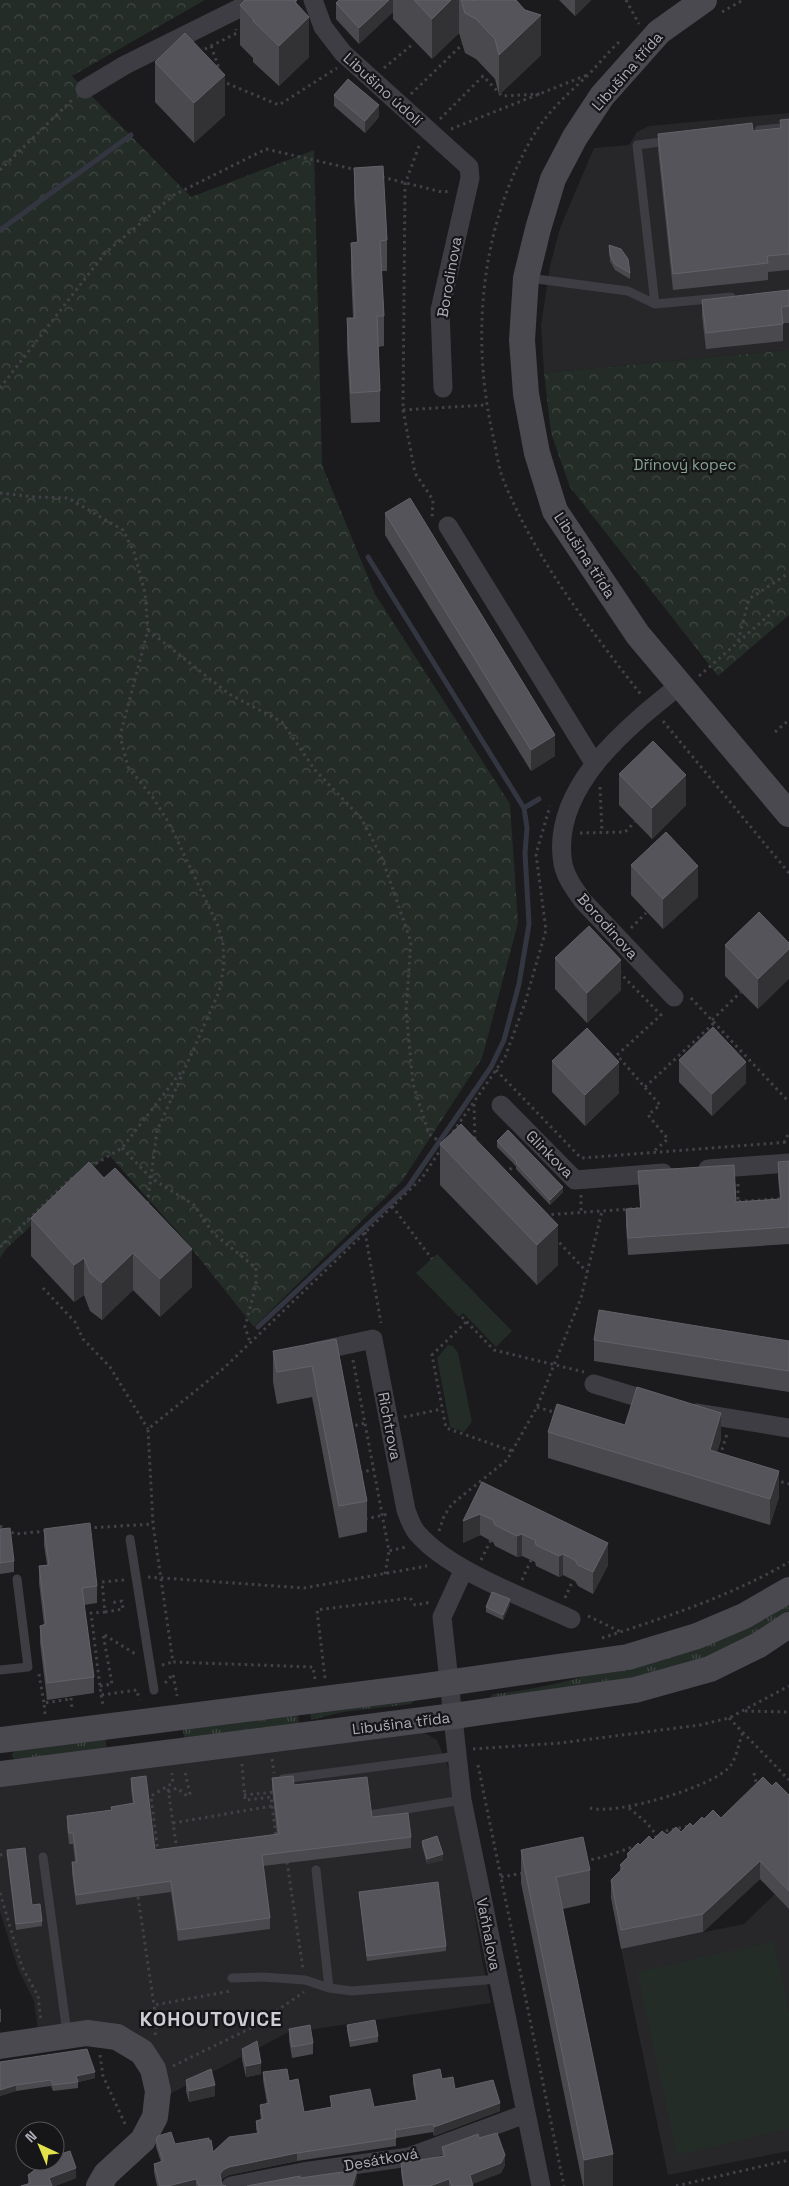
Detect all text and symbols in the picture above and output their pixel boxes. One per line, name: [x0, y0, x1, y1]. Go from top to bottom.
street label: Libušina třída: [588, 27, 667, 114]
street label: Libušino údolí: [339, 48, 427, 130]
street label: Borodinova: [433, 235, 466, 319]
park label: Dřínový kopec: [633, 455, 737, 474]
street label: Libušina třída: [550, 509, 620, 602]
street label: Borodinova: [574, 889, 643, 963]
street label: Glinkova: [522, 1126, 578, 1182]
street label: Richtrova: [374, 1390, 406, 1462]
street label: Libušina třída: [351, 1708, 451, 1738]
street label: Vaňhalova: [473, 1896, 505, 1972]
district label: KOHOUTOVICE: [140, 2006, 282, 2032]
north arrow: [15, 2121, 65, 2171]
text: N: [21, 2127, 41, 2146]
street label: Desátková: [342, 2143, 420, 2175]

